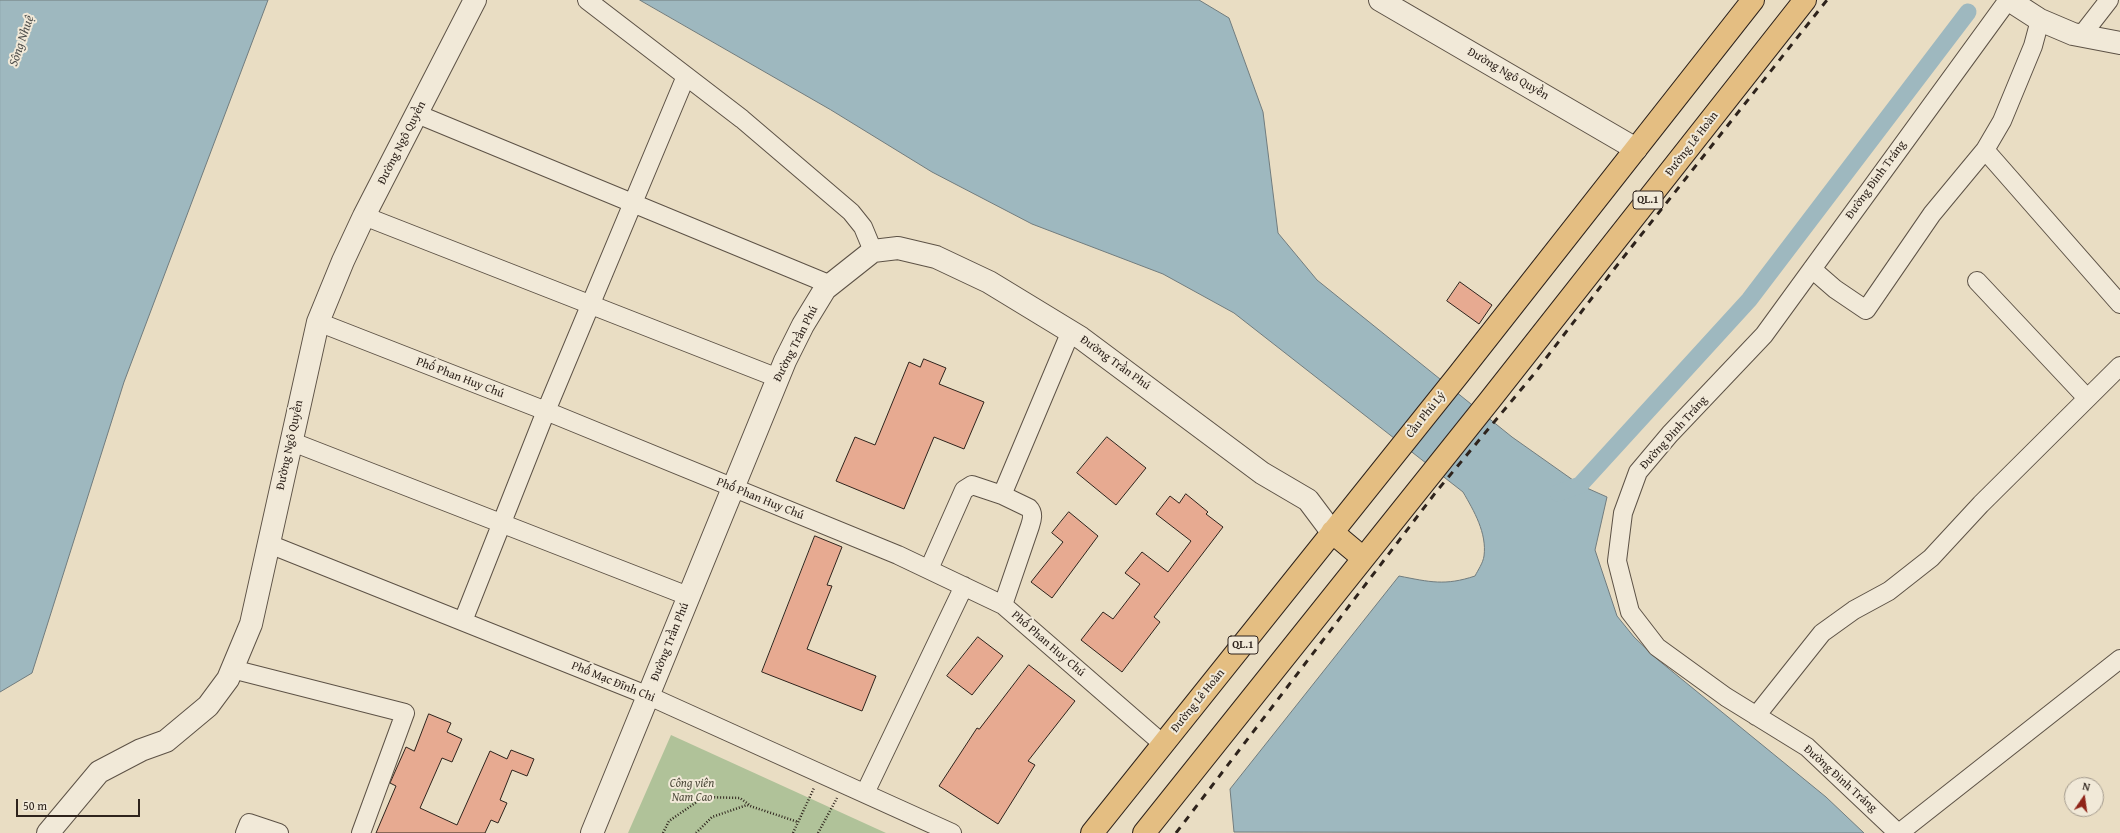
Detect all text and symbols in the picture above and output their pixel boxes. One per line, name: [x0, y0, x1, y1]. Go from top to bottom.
water label: Sông Nhuệ: [6, 13, 38, 69]
street label: Đường Ngô Quyền: [1465, 45, 1551, 103]
street label: Đường Ngô Quyền: [375, 99, 429, 187]
street label: Đường Lê Hoàn: [1662, 109, 1722, 179]
street label: Đường Đinh Tráng: [1843, 138, 1909, 222]
road number: QL.1: [1633, 191, 1663, 209]
street label: Đường Trần Phú: [771, 304, 821, 384]
street label: Đường Trần Phú: [1077, 333, 1153, 393]
street label: Phố Phan Huy Chú: [414, 355, 506, 401]
street label: Cầu Phủ Lý: [1403, 389, 1449, 441]
street label: Đường Đinh Tráng: [1637, 393, 1711, 473]
street label: Đường Ngô Quyền: [273, 399, 307, 491]
street label: Phố Phan Huy Chú: [714, 475, 806, 523]
street label: Đường Trần Phú: [648, 601, 692, 683]
street label: Phố Phan Huy Chú: [1008, 608, 1088, 680]
road number: QL.1: [1228, 636, 1258, 654]
street label: Phố Mạc Đĩnh Chi: [569, 659, 657, 705]
street label: Đường Lê Hoàn: [1168, 666, 1228, 736]
street label: Đường Đinh Tráng: [1800, 742, 1880, 816]
park label: Công viên Nam Cao: [670, 777, 714, 805]
north arrow: [2064, 777, 2104, 817]
text: N: [2081, 778, 2092, 795]
scale bar: [18, 791, 142, 817]
text: 50 m: [23, 797, 47, 814]

